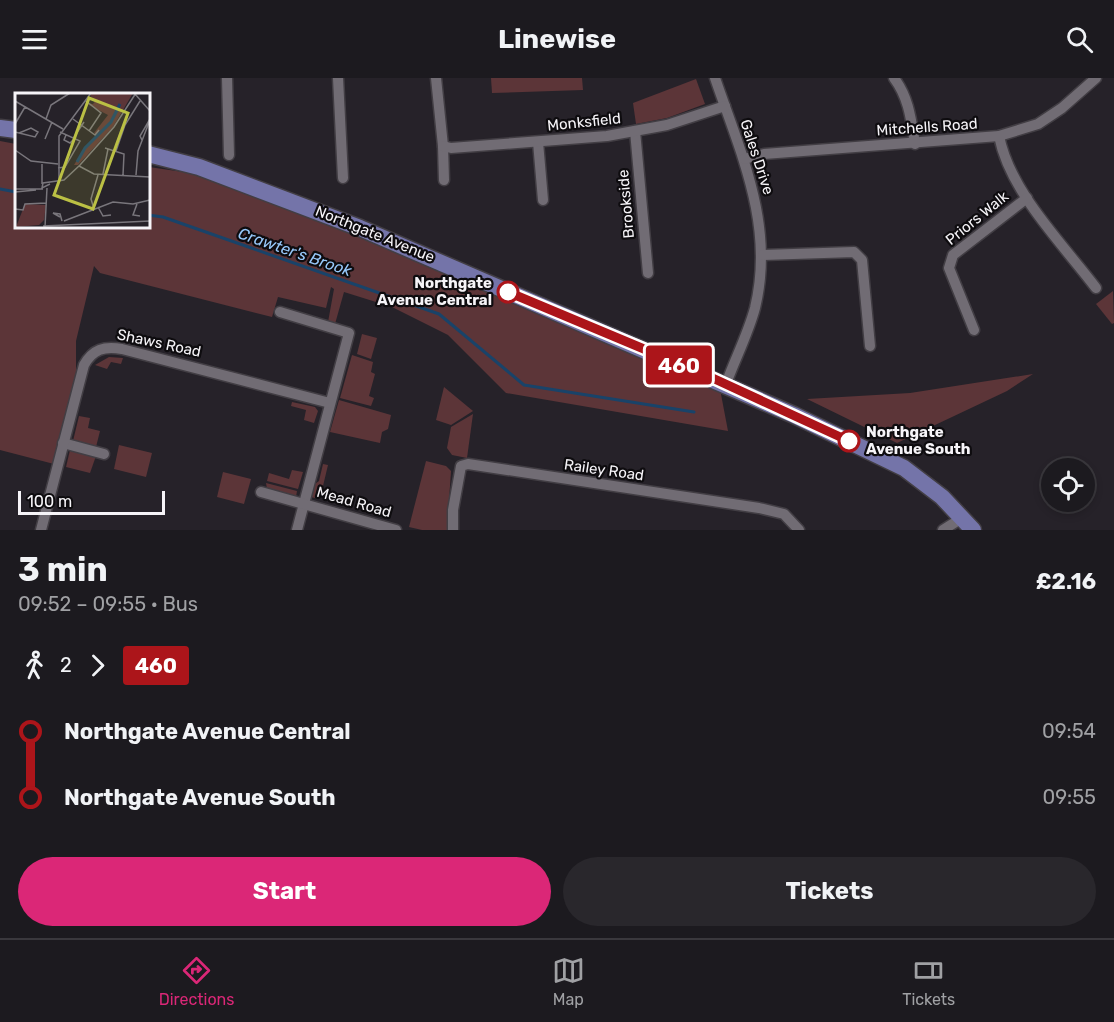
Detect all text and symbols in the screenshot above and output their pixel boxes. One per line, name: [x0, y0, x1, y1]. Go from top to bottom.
icon: menu: [18, 23, 51, 56]
text: Linewise: [498, 23, 616, 55]
icon: search: [1063, 23, 1096, 56]
inset map: [15, 93, 150, 228]
street label: Monksfield: [546, 109, 622, 135]
street label: Mitchells Road: [876, 114, 978, 140]
street label: Gales Drive: [736, 117, 778, 197]
street label: Brookside: [614, 169, 638, 239]
street label: Priors Walk: [942, 187, 1012, 249]
street label: Northgate Avenue: [313, 202, 437, 266]
water label: Crawter's Brook: [236, 224, 355, 281]
place label: Northgate Avenue Central: [377, 274, 492, 309]
marker: Northgate Avenue Central: [497, 281, 519, 303]
street label: Shaws Road: [115, 325, 203, 361]
line badge: 460: [644, 346, 714, 384]
text: 460: [658, 353, 700, 378]
place label: Northgate Avenue South: [866, 423, 971, 458]
marker: Northgate Avenue South: [838, 430, 860, 452]
street label: Railey Road: [563, 455, 645, 485]
map controls: [1041, 458, 1095, 512]
button: locate: [1041, 458, 1095, 512]
street label: Mead Road: [315, 483, 393, 521]
scale bar: [18, 488, 165, 516]
text: 100 m: [27, 492, 72, 511]
text: 3 min: [18, 550, 108, 589]
text: £2.16: [1036, 568, 1096, 595]
text: 09:52 – 09:55 · Bus: [18, 592, 198, 616]
icon: walk: [18, 649, 51, 682]
icon: forward: [81, 649, 114, 682]
text: 2: [60, 653, 72, 677]
text: 460: [135, 653, 177, 678]
text: Northgate Avenue Central: [64, 718, 351, 745]
text: 09:54: [1042, 719, 1096, 743]
text: Northgate Avenue South: [64, 784, 335, 811]
text: 09:55: [1043, 785, 1096, 809]
button: Start: [18, 857, 551, 926]
button: Tickets: [563, 857, 1096, 926]
tab: Directions: [159, 954, 234, 1009]
tab: Map: [552, 954, 585, 1009]
tab: Tickets: [902, 954, 955, 1009]

